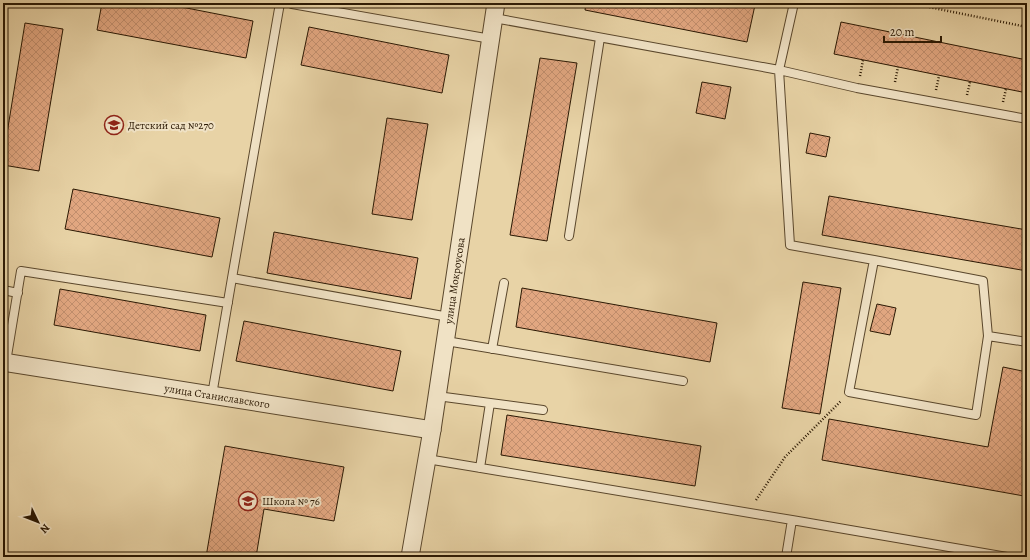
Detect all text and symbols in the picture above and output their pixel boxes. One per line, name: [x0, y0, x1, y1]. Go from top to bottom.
scale bar: [884, 18, 941, 44]
text: 20 m: [890, 24, 914, 40]
school or university icon: Детский сад №270: [103, 114, 125, 136]
place label: Детский сад №270: [128, 118, 214, 133]
street label: улица Мокроусова: [440, 235, 468, 326]
street label: улица Станиславского: [163, 380, 272, 412]
school or university icon: Школа № 76: [237, 490, 259, 512]
place label: Школа № 76: [262, 494, 320, 509]
north arrow: [18, 502, 58, 542]
text: N: [37, 520, 53, 537]

